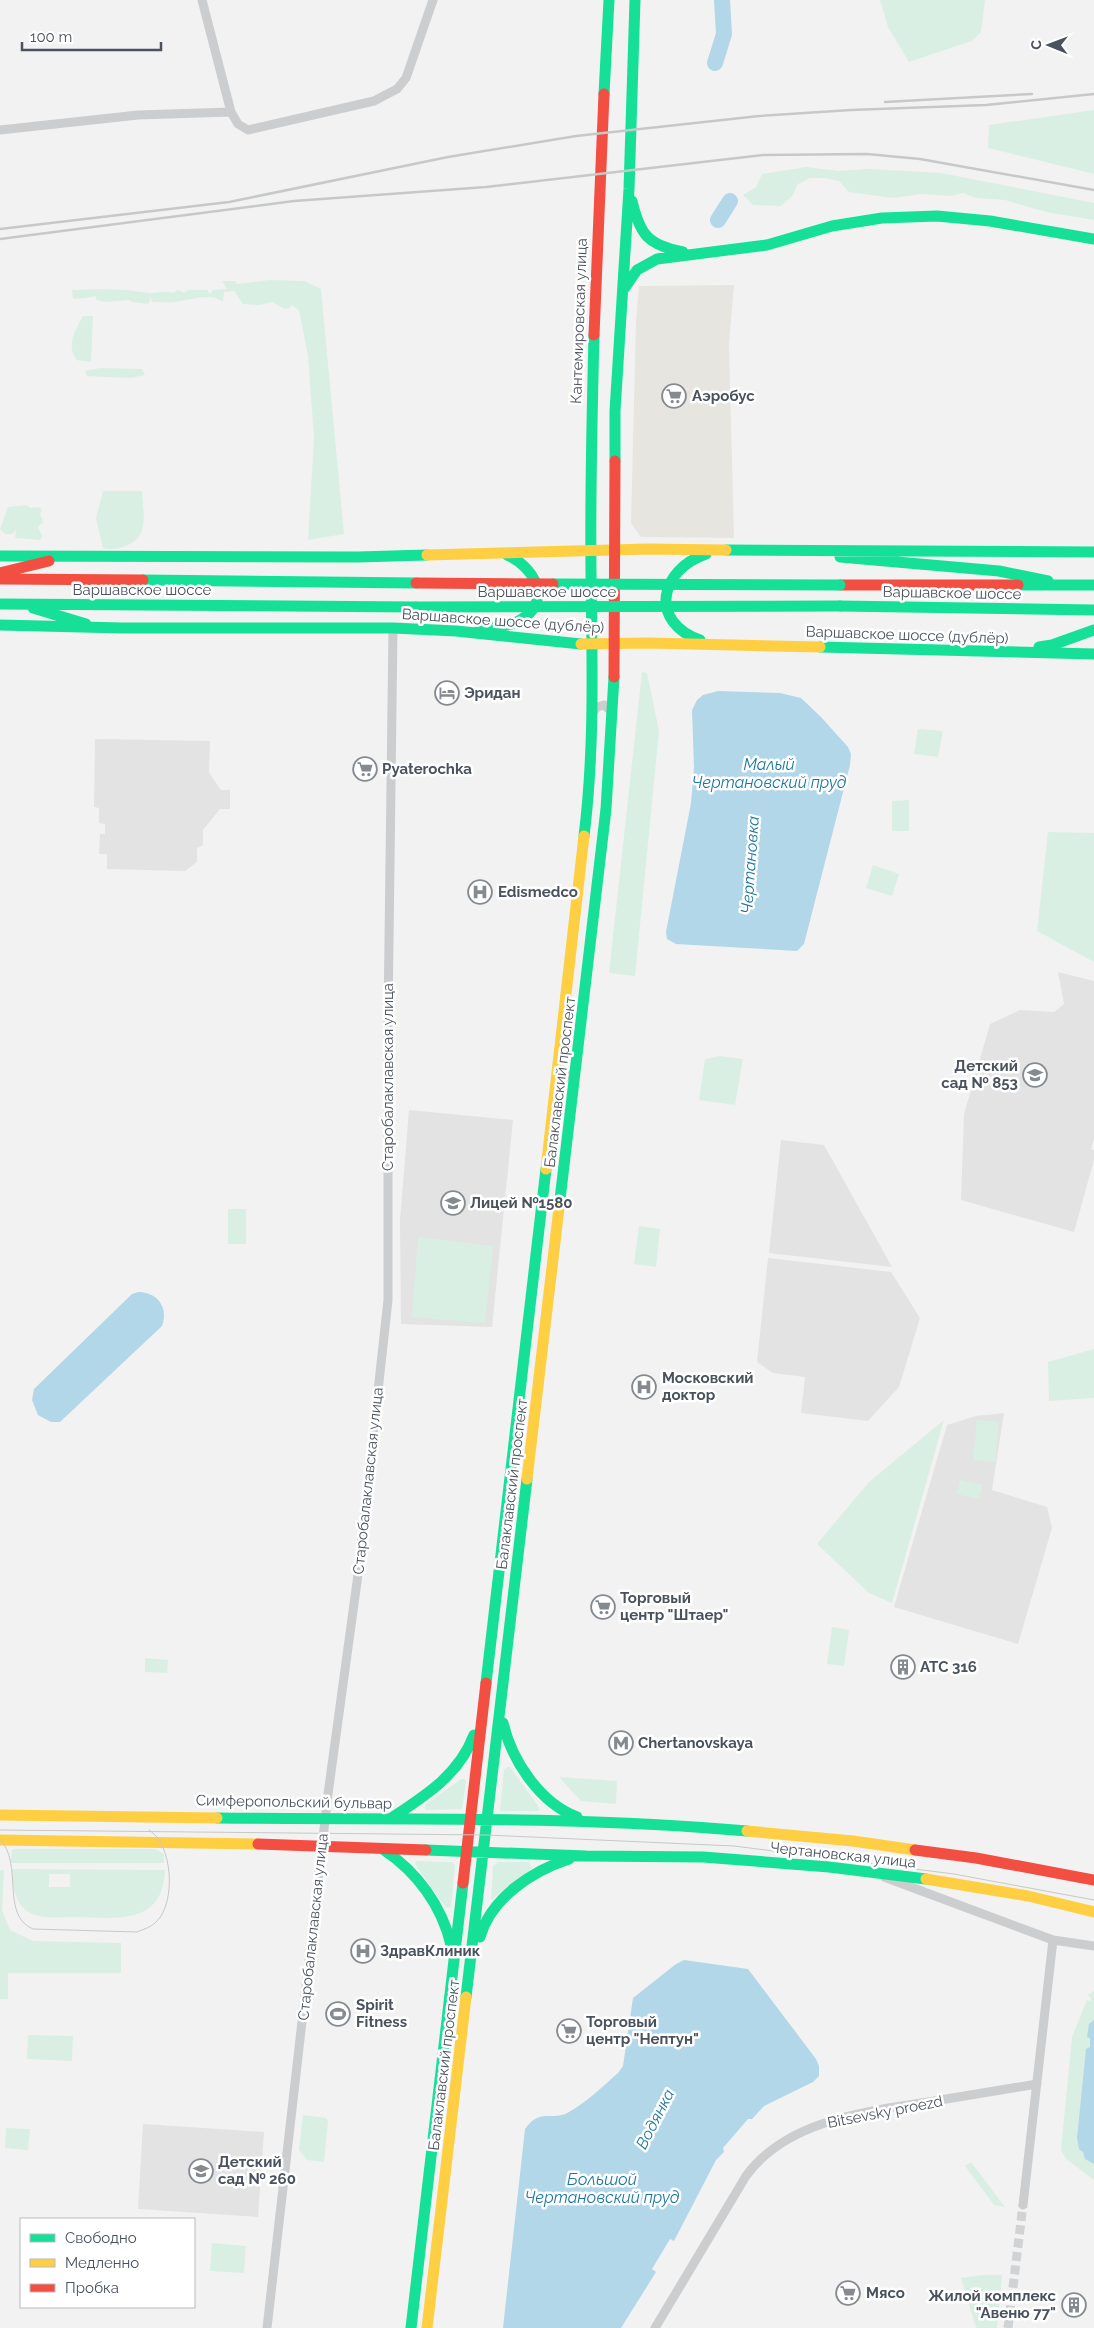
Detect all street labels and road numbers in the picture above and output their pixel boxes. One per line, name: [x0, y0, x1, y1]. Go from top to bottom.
street label: Кантемировская улица: [567, 238, 591, 404]
street label: Варшавское шоссе: [73, 581, 212, 599]
street label: Варшавское шоссе: [478, 583, 617, 601]
street label: Варшавское шоссе: [882, 583, 1022, 603]
street label: Варшавское шоссе (дублёр): [401, 605, 605, 637]
street label: Варшавское шоссе (дублёр): [805, 622, 1009, 648]
street label: Старобалаклавская улица: [379, 983, 397, 1171]
street label: Балаклавский проспект: [541, 995, 579, 1169]
street label: Старобалаклавская улица: [349, 1387, 387, 1575]
street label: Балаклавский проспект: [493, 1397, 531, 1571]
street label: Симферопольский бульвар: [196, 1791, 392, 1813]
street label: Старобалаклавская улица: [294, 1833, 332, 2021]
street label: Чертановская улица: [769, 1838, 917, 1872]
street label: Балаклавский проспект: [425, 1978, 463, 2152]
street label: Bitsevsky proezd: [826, 2092, 944, 2132]

